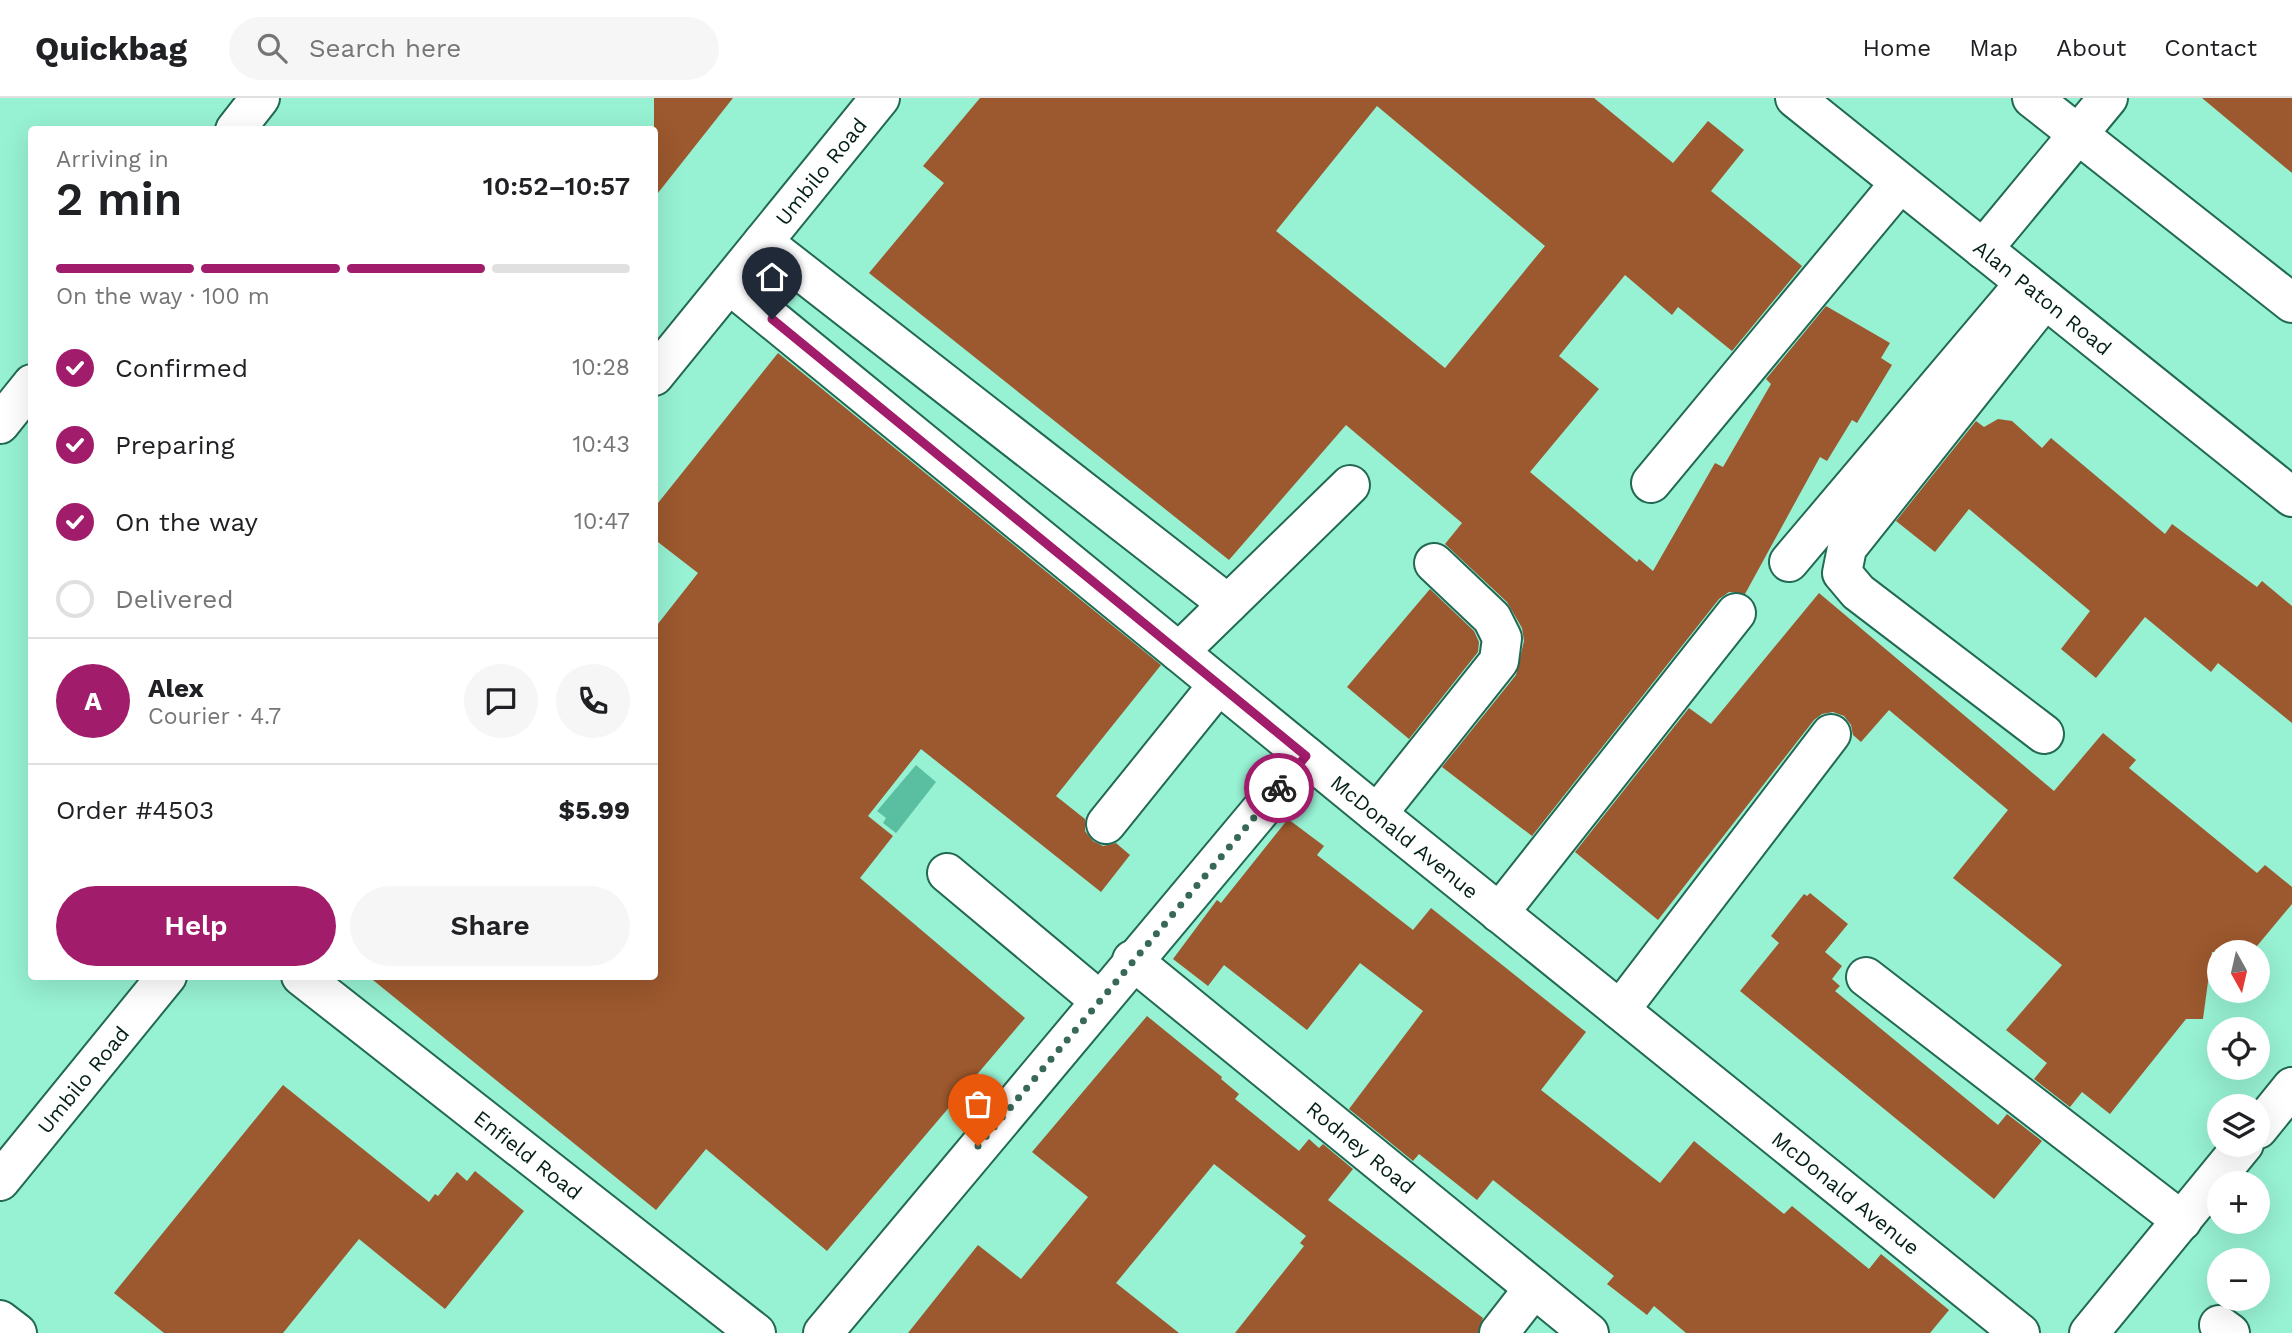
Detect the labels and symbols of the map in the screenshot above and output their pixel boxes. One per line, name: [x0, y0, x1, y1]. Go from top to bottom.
street label: Umbilo Road: [770, 112, 872, 230]
street label: Alan Paton Road: [1969, 234, 2117, 360]
pin: [742, 247, 802, 319]
courier: [1244, 753, 1314, 823]
street label: McDonald Avenue: [1326, 769, 1484, 904]
north arrow: [2207, 940, 2270, 1003]
street label: Umbilo Road: [32, 1021, 134, 1138]
pin: [948, 1074, 1008, 1146]
street label: Rodney Road: [1302, 1096, 1421, 1199]
street label: Enfield Road: [469, 1104, 587, 1204]
street label: McDonald Avenue: [1767, 1126, 1925, 1260]

